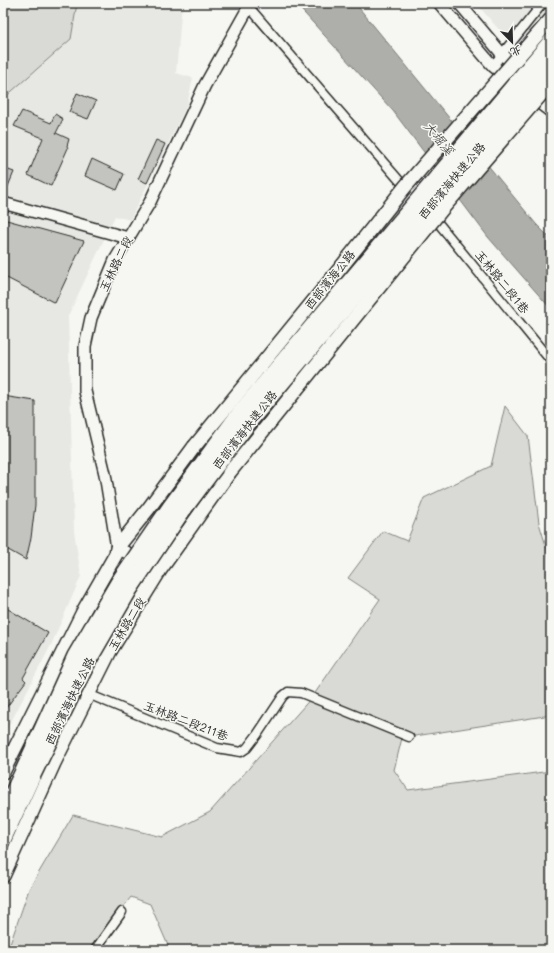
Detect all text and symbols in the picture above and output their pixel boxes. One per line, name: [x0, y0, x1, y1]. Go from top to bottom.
north arrow: [492, 22, 532, 62]
text: 北: [508, 43, 524, 61]
water label: 大堀溪: [420, 117, 459, 159]
street label: 西部濱海快速公路: [414, 138, 488, 222]
street label: 玉林路二段: [95, 233, 135, 294]
street label: 西部濱海公路: [300, 246, 358, 312]
street label: 玉林路二段1巷: [472, 246, 533, 316]
street label: 西部濱海快速公路: [208, 387, 280, 472]
street label: 玉林路二段: [104, 594, 148, 653]
street label: 西部濱海快速公路: [41, 654, 97, 747]
street label: 玉林路二段211巷: [142, 697, 231, 744]

